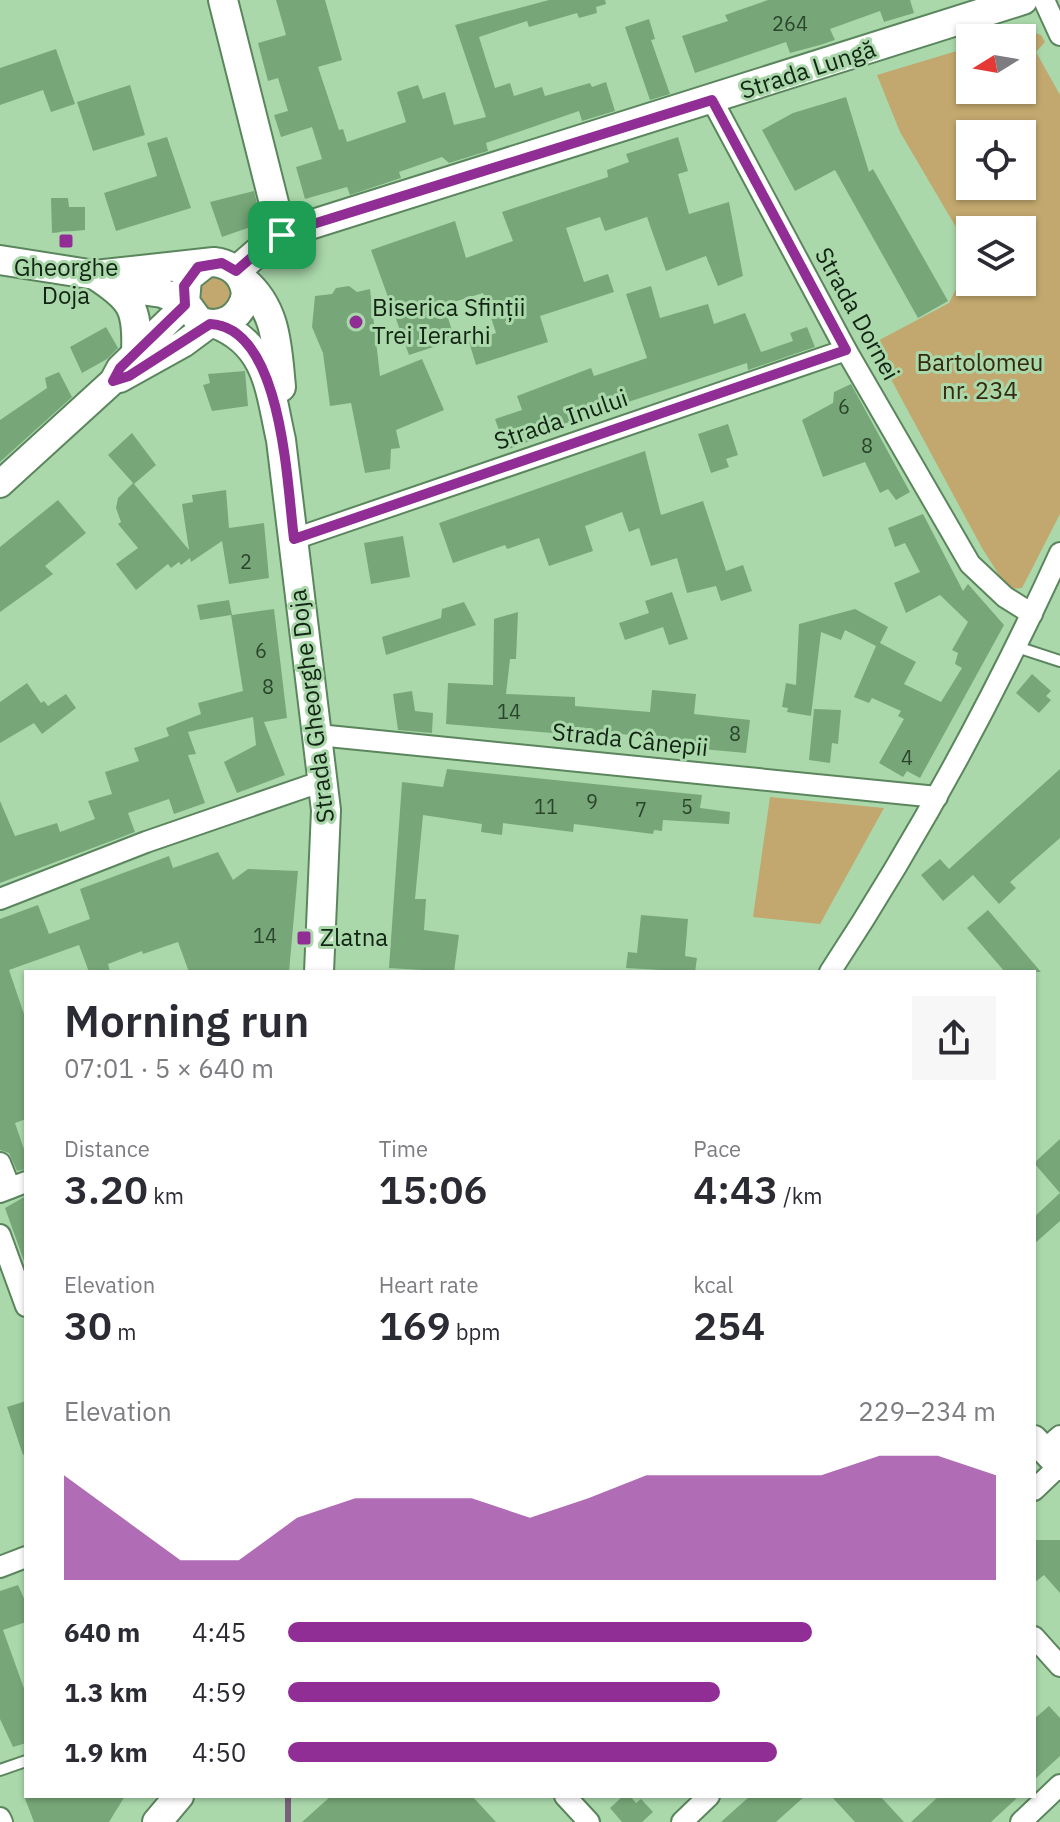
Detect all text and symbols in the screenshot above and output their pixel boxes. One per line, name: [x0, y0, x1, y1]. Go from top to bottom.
house number: 264: [772, 10, 808, 37]
north arrow: [956, 24, 1036, 104]
map controls: [956, 24, 1036, 296]
street label: Strada Lungă: [736, 32, 880, 106]
button: locate: [956, 120, 1036, 200]
pin: [248, 201, 316, 269]
icon: arrive: [260, 213, 304, 257]
button: layers: [956, 216, 1036, 296]
marker: Gheorghe Doja: [57, 232, 75, 250]
street label: Strada Dornei: [808, 241, 908, 386]
place label: Gheorghe Doja: [14, 251, 118, 311]
place label: Biserica Sfinții Trei Ierarhi: [372, 291, 526, 351]
marker: Biserica Sfinții Trei Ierarhi: [347, 313, 365, 331]
park label: Bartolomeu nr. 234: [917, 346, 1043, 406]
street label: Strada Inului: [490, 381, 632, 457]
house number: 6: [838, 393, 850, 420]
house number: 8: [861, 432, 873, 459]
house number: 2: [240, 548, 252, 575]
street label: Strada Gheorghe Doja: [281, 587, 341, 825]
house number: 6: [255, 637, 267, 664]
house number: 8: [262, 673, 274, 700]
house number: 14: [497, 698, 521, 725]
street label: Strada Cânepii: [550, 715, 710, 763]
house number: 8: [729, 720, 741, 747]
house number: 4: [901, 744, 913, 771]
house number: 9: [586, 788, 598, 815]
house number: 11: [534, 793, 558, 820]
house number: 5: [681, 793, 693, 820]
house number: 7: [635, 796, 647, 823]
place label: Zlatna: [320, 921, 388, 953]
house number: 14: [253, 922, 277, 949]
marker: Zlatna: [295, 929, 313, 947]
text: Morning run: [64, 992, 309, 1049]
button: share: [912, 996, 996, 1080]
text: 07:01 · 5 × 640 m: [64, 1051, 274, 1085]
text: Distance: [64, 1134, 150, 1163]
text: Time: [379, 1134, 428, 1163]
text: Pace: [693, 1134, 741, 1163]
text: 3.20: [64, 1163, 148, 1215]
text: 15:06: [379, 1163, 487, 1215]
text: 4:43: [693, 1163, 778, 1215]
text: km: [148, 1181, 184, 1210]
text: /km: [778, 1181, 823, 1210]
text: Elevation: [64, 1270, 155, 1299]
text: Heart rate: [379, 1270, 479, 1299]
text: kcal: [693, 1270, 733, 1299]
text: 30: [64, 1299, 112, 1351]
text: 169: [379, 1299, 451, 1351]
text: 254: [693, 1299, 765, 1351]
text: m: [112, 1317, 136, 1346]
text: bpm: [451, 1317, 501, 1346]
text: Elevation: [64, 1394, 172, 1428]
text: 229–234 m: [858, 1394, 996, 1428]
text: 640 m: [64, 1615, 140, 1649]
text: 4:45: [192, 1615, 246, 1649]
text: 1.3 km: [64, 1675, 148, 1709]
text: 4:59: [192, 1675, 246, 1709]
text: 1.9 km: [64, 1735, 148, 1769]
text: 4:50: [192, 1735, 246, 1769]

